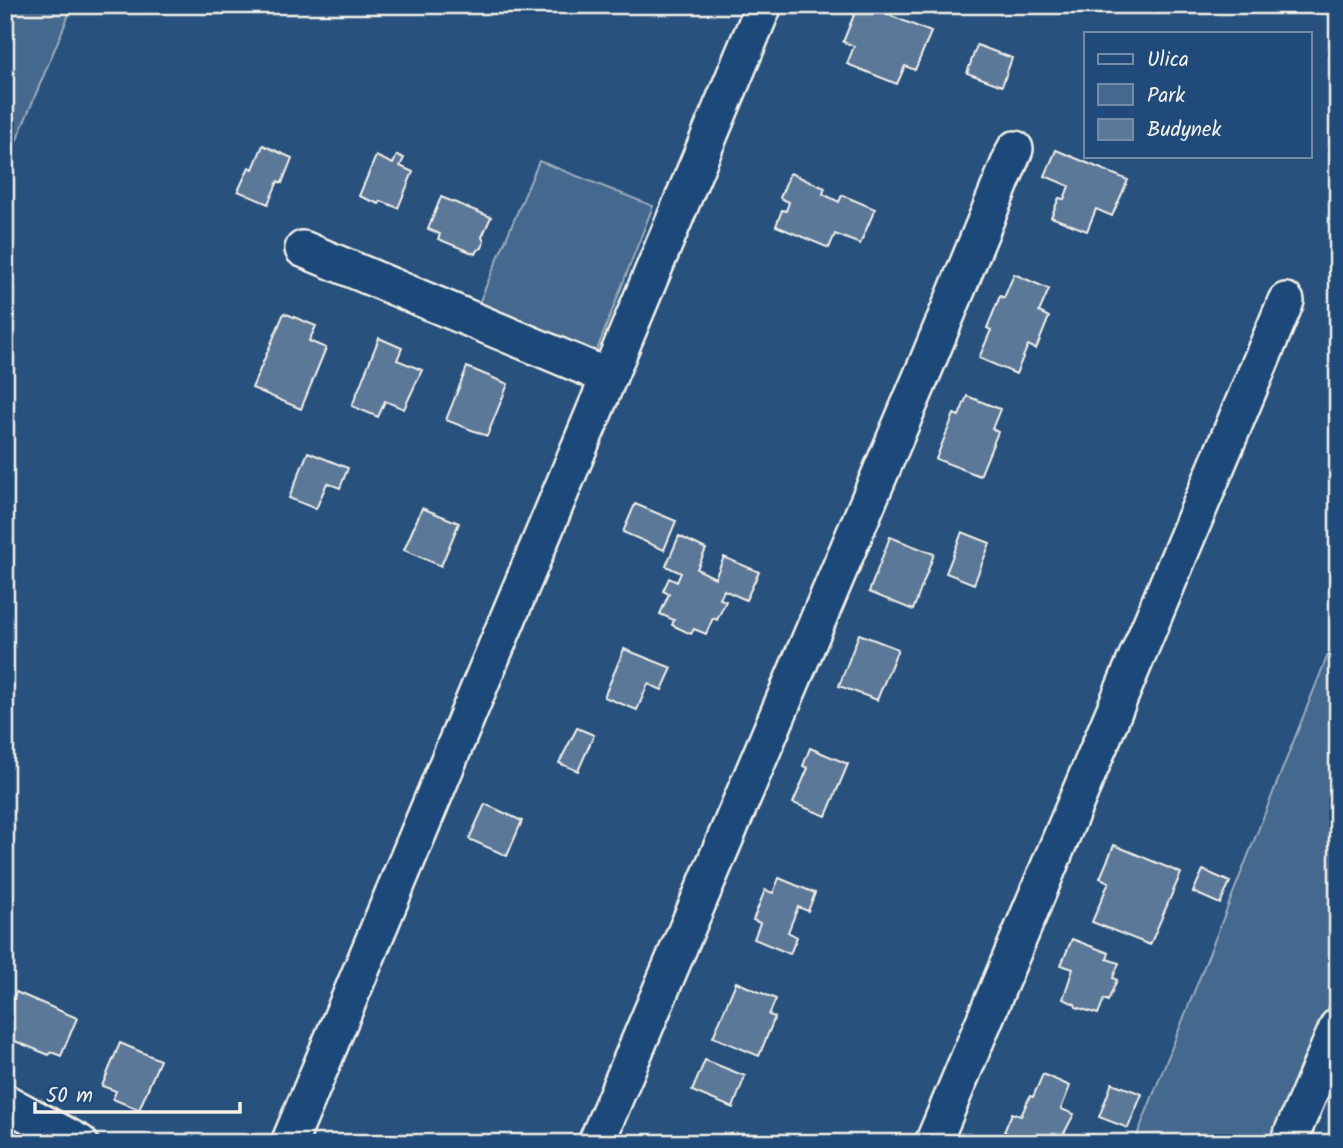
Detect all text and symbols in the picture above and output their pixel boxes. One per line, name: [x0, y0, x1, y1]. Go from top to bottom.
legend: [1084, 32, 1312, 158]
text: Ulica: [1147, 44, 1189, 77]
text: Park: [1147, 80, 1185, 113]
text: Budynek: [1147, 114, 1221, 147]
scale bar: [35, 1071, 240, 1115]
text: 50 m: [46, 1080, 93, 1113]

